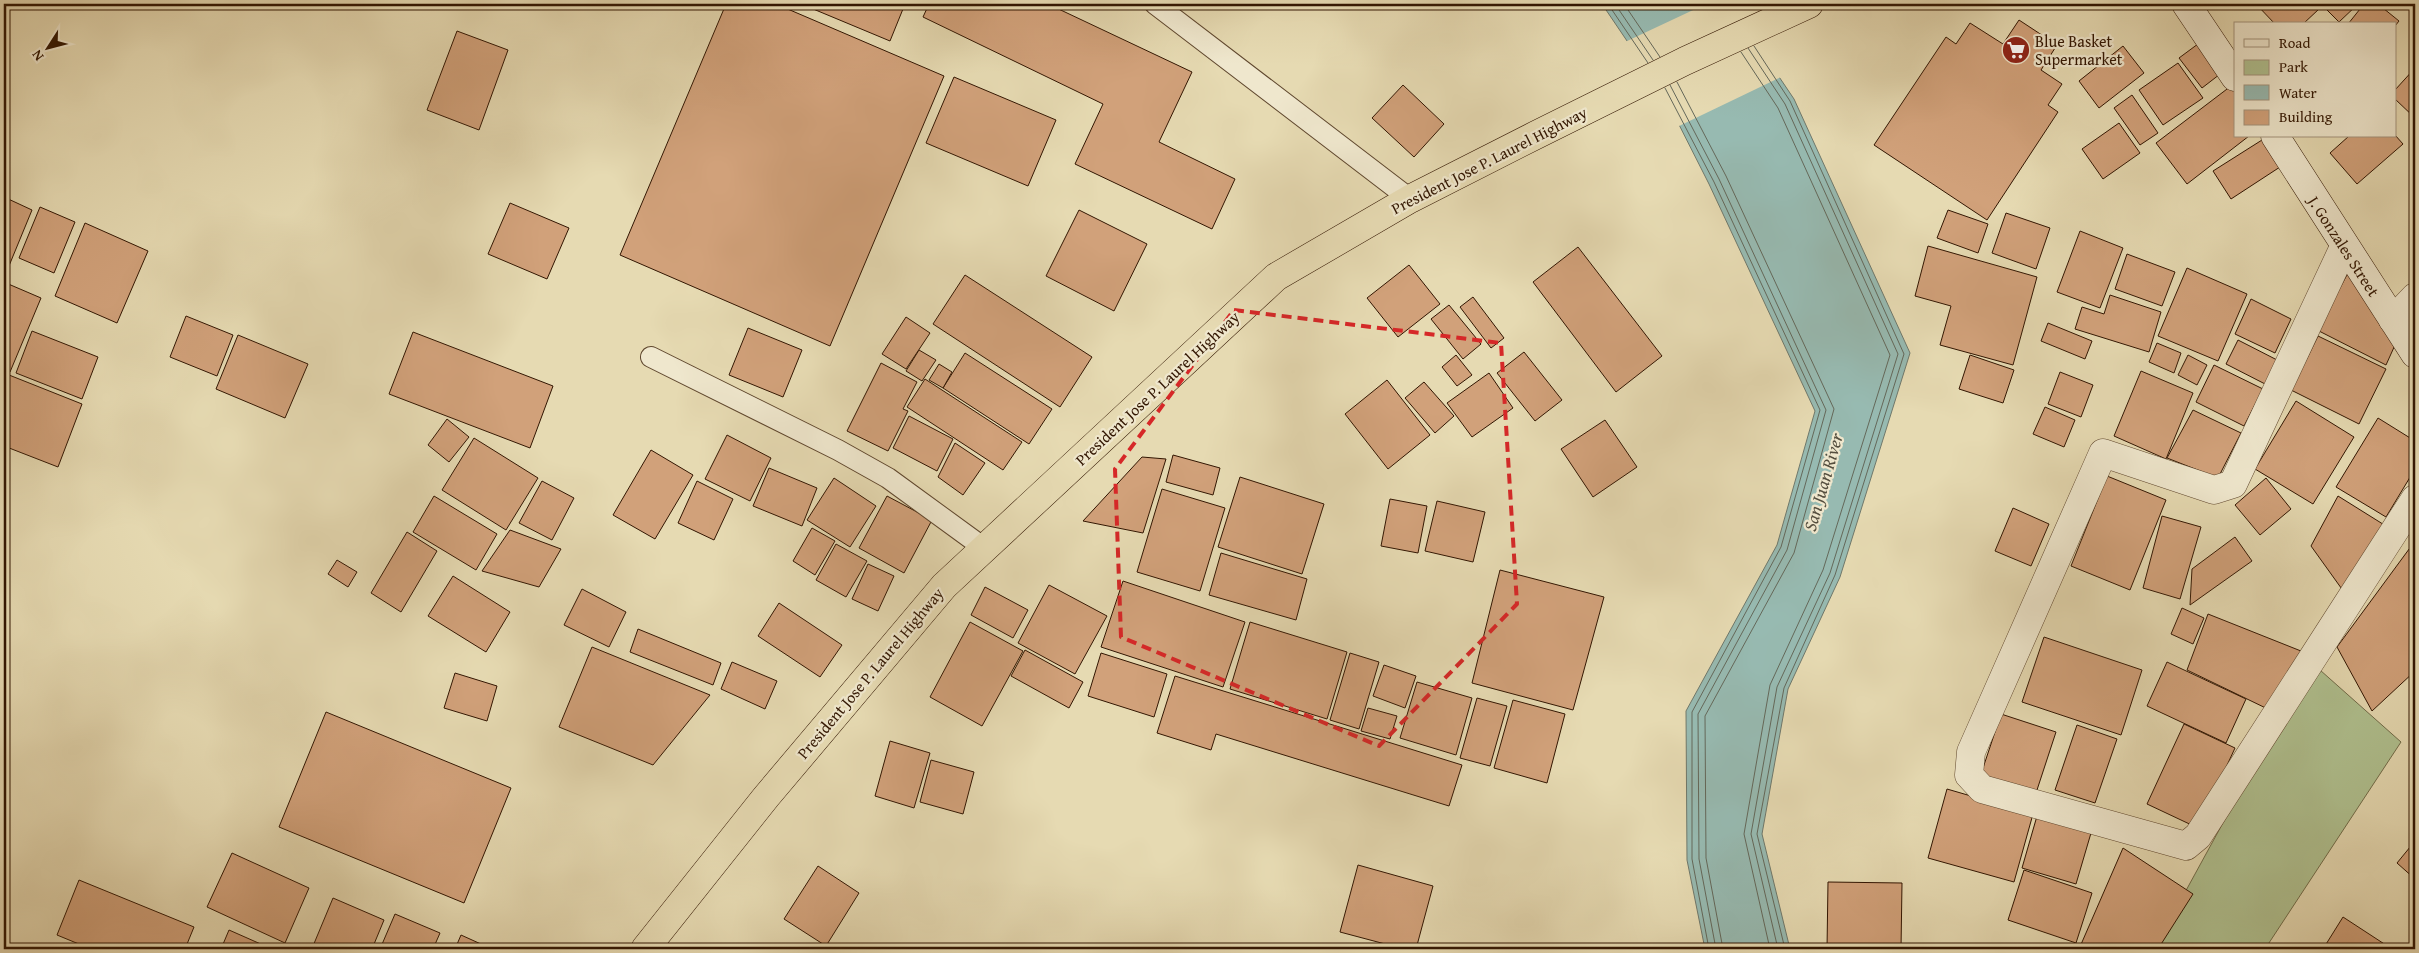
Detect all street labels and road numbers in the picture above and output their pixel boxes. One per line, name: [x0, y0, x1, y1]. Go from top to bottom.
street label: President Jose P. Laurel Highway: [1387, 100, 1591, 220]
street label: J. Gonzales Street: [2301, 189, 2386, 301]
street label: President Jose P. Laurel Highway: [1069, 305, 1245, 471]
street label: President Jose P. Laurel Highway: [791, 582, 949, 764]

